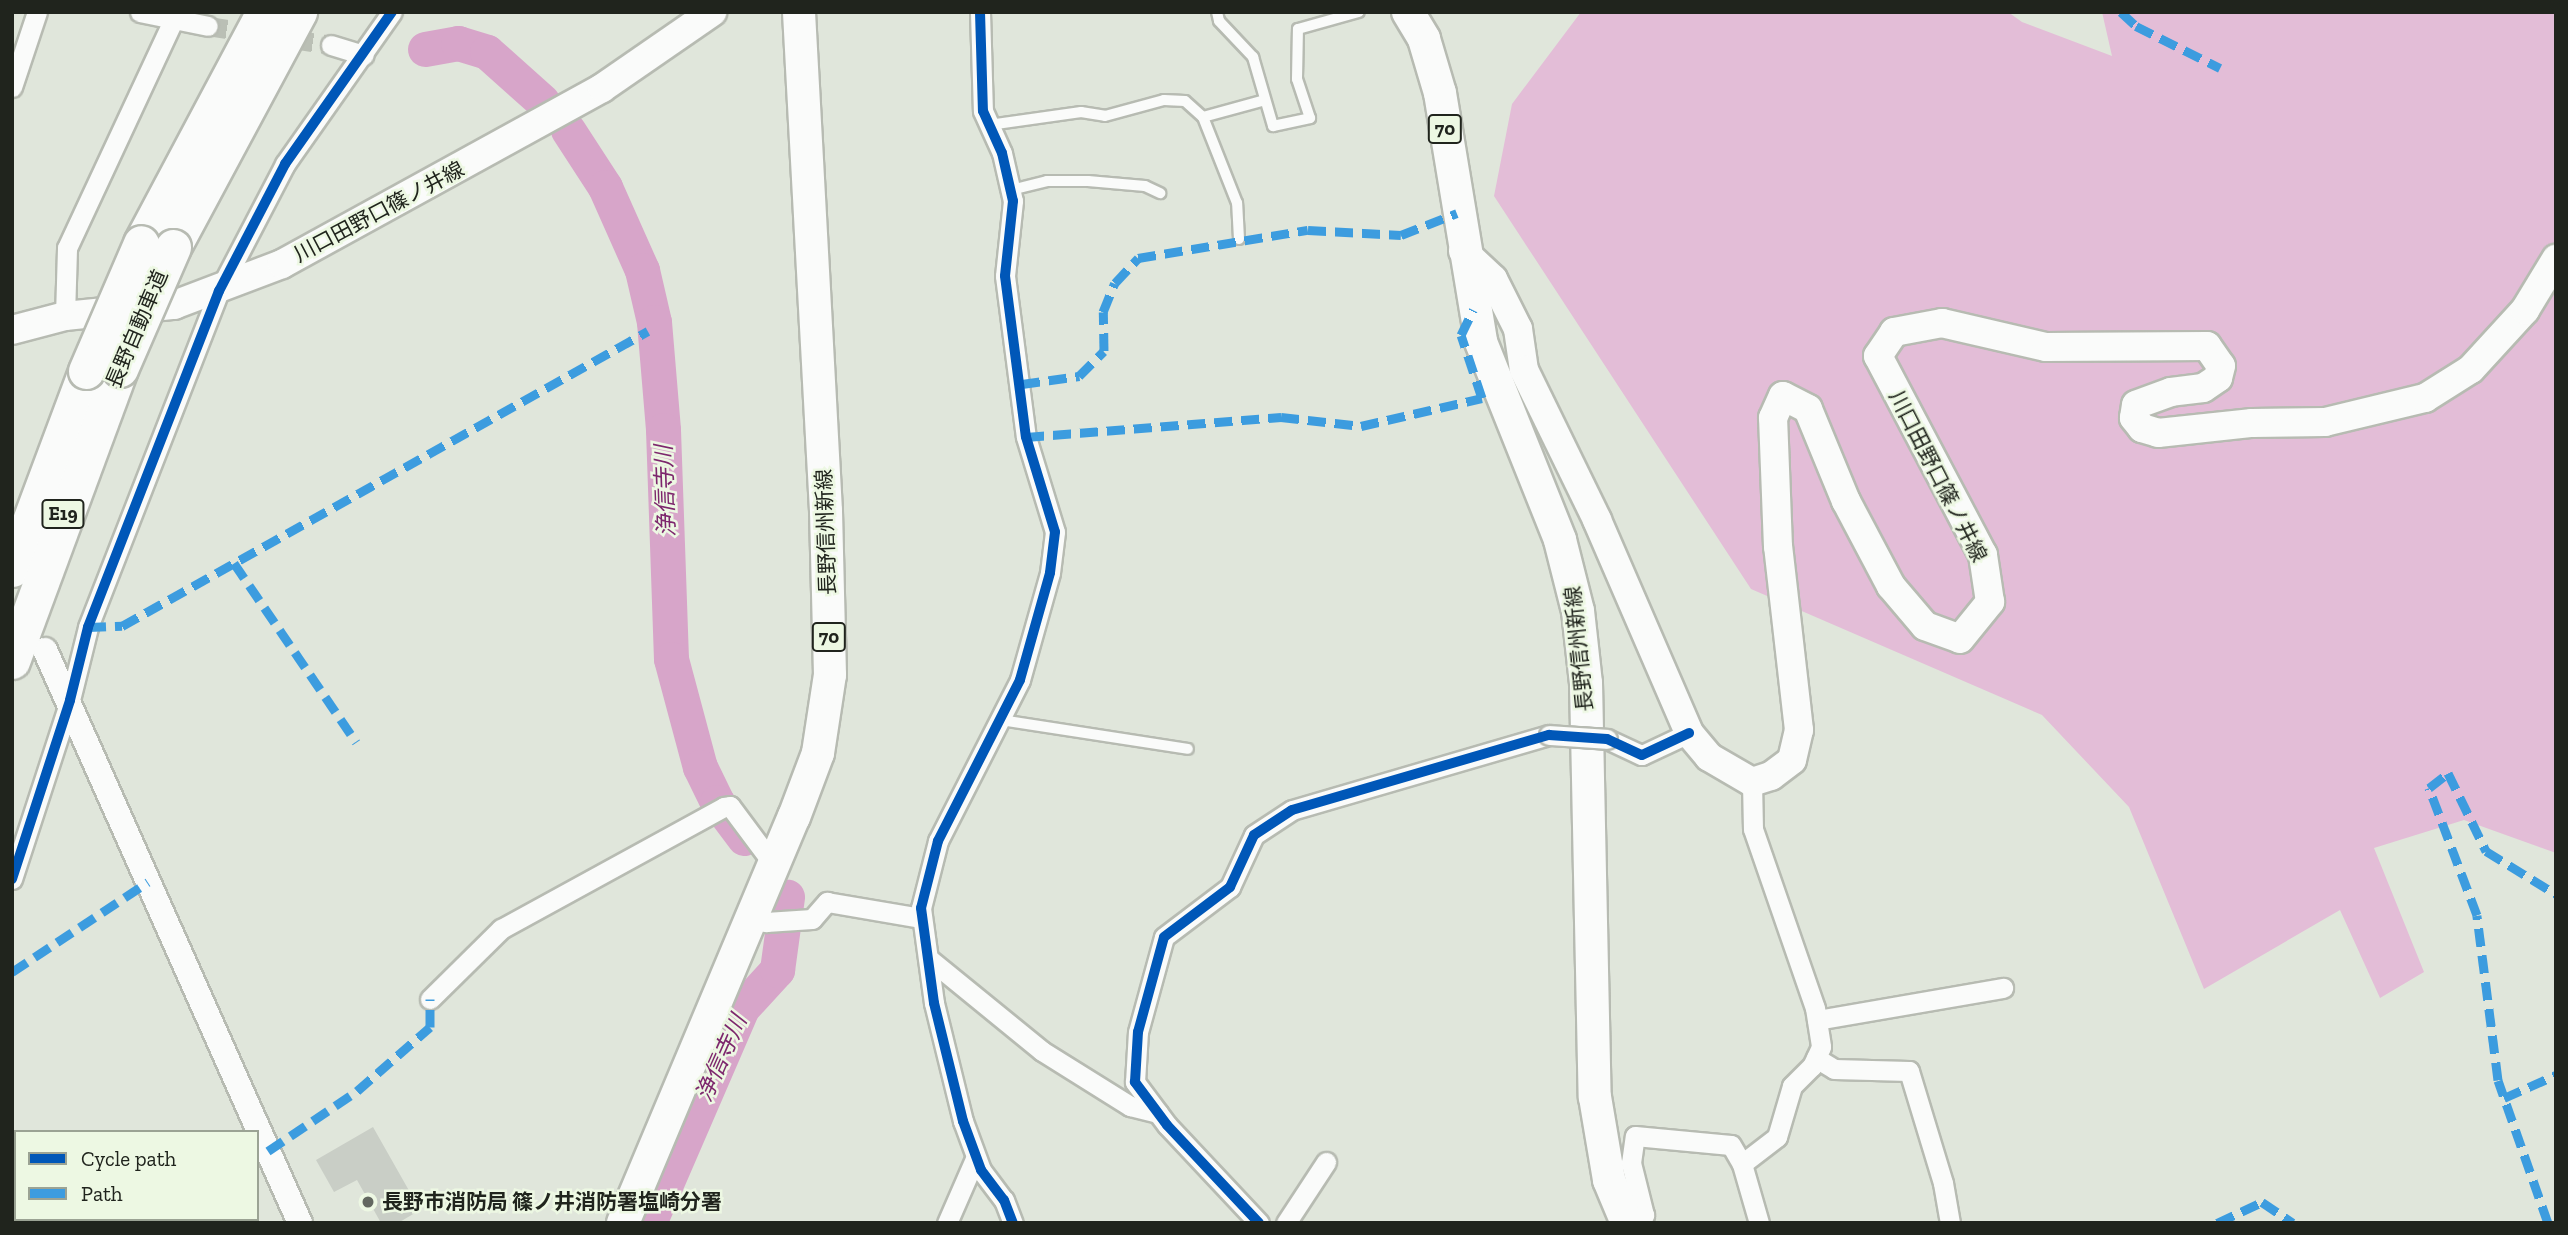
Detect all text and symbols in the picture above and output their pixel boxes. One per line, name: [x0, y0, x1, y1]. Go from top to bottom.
road number: 70: [1428, 113, 1462, 144]
street label: 川口田野口篠ノ井線: [290, 157, 468, 267]
street label: 長野自動車道: [101, 266, 173, 392]
street label: 川口田野口篠ノ井線: [1884, 386, 1992, 566]
water label: 浄信寺川: [650, 445, 680, 537]
street label: 長野信州新線: [811, 469, 841, 595]
road number: E19: [40, 499, 86, 530]
street label: 長野信州新線: [1560, 585, 1598, 713]
road number: 70: [812, 622, 846, 652]
water label: 浄信寺川: [690, 1010, 752, 1106]
legend: [14, 1130, 259, 1221]
text: Cycle path: [81, 1146, 176, 1171]
text: Path: [81, 1181, 123, 1206]
place label: 長野市消防局 篠ノ井消防署塩崎分署: [382, 1189, 722, 1215]
marker: 長野市消防局 篠ノ井消防署塩崎分署: [360, 1194, 376, 1210]

